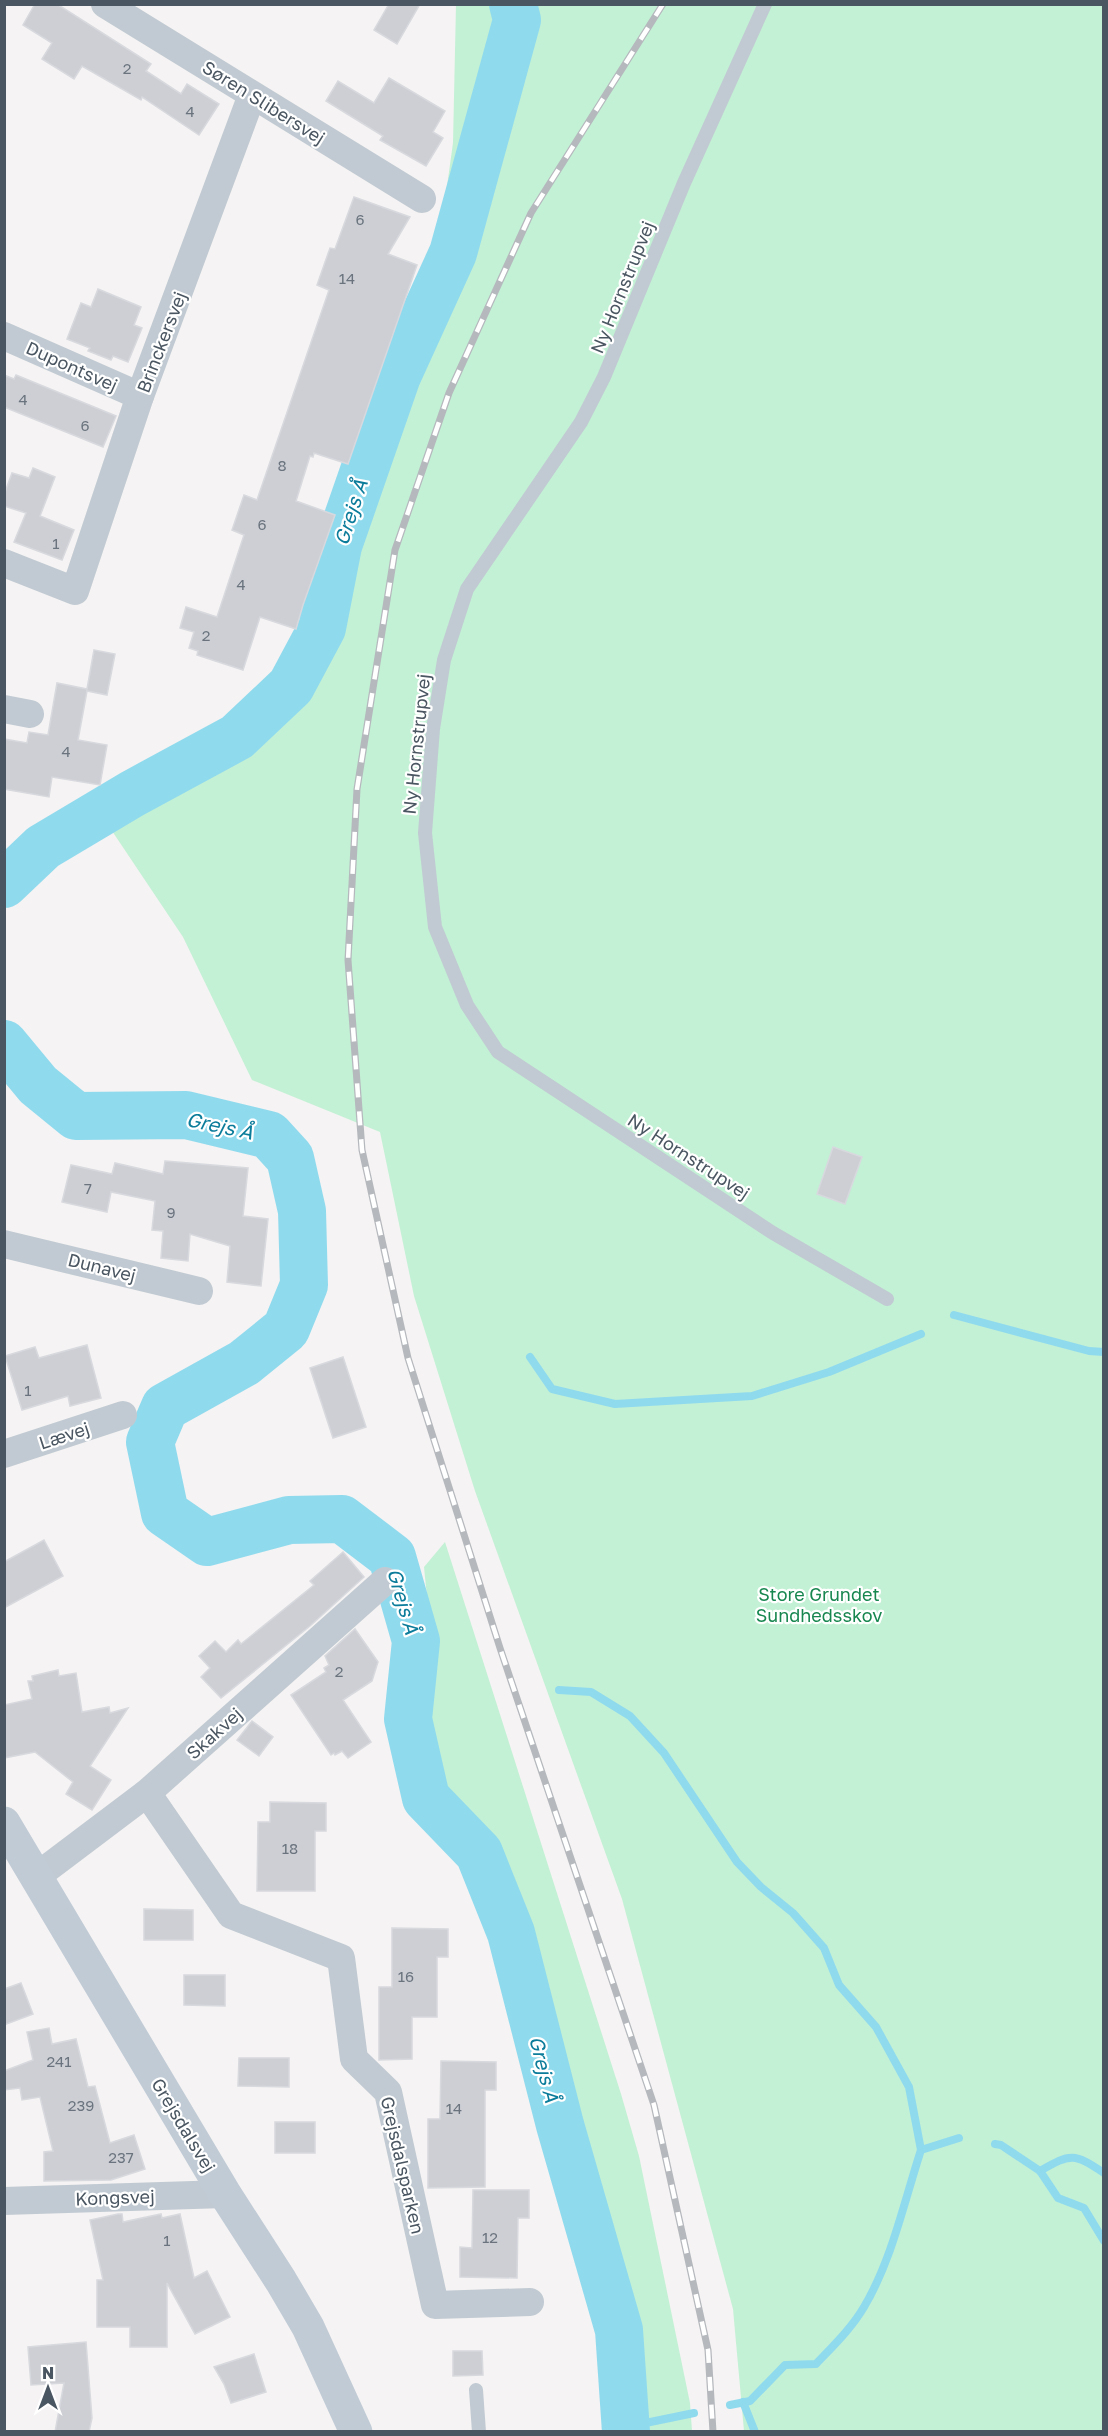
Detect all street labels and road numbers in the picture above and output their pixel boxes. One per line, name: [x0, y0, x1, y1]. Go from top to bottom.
street label: Søren Slibersvej: [199, 55, 329, 149]
street label: Ny Hornstrupvej: [585, 217, 659, 357]
street label: Brinckersvej: [132, 288, 190, 396]
street label: Dupontsvej: [23, 336, 121, 396]
street label: Ny Hornstrupvej: [398, 673, 434, 815]
street label: Ny Hornstrupvej: [624, 1108, 754, 1204]
street label: Dunavej: [66, 1248, 138, 1286]
street label: Lævej: [36, 1417, 92, 1453]
street label: Skakvej: [182, 1702, 246, 1764]
street label: Grejsdalsvej: [147, 2074, 221, 2176]
street label: Grejsdalsparken: [376, 2094, 430, 2236]
street label: Kongsvej: [75, 2185, 155, 2209]

